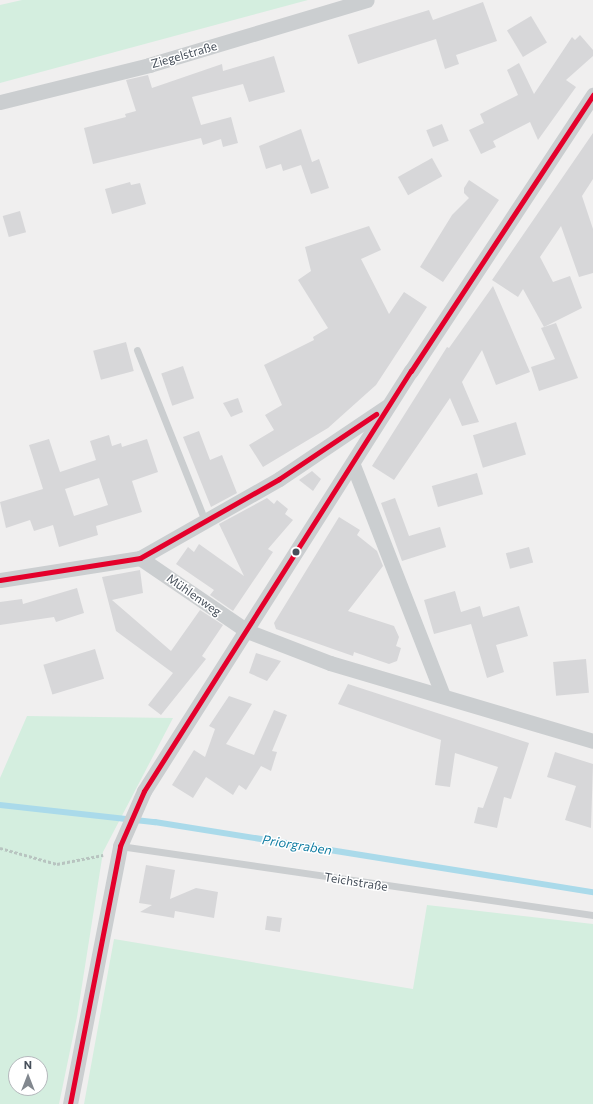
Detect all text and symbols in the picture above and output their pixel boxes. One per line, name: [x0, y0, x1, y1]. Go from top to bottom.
street label: Ziegelstraße: [149, 39, 219, 71]
unlabelled marker: [291, 547, 301, 557]
street label: Mühlenweg: [164, 571, 224, 619]
water label: Priorgraben: [261, 832, 333, 858]
street label: Teichstraße: [323, 870, 389, 894]
north arrow: [8, 1056, 48, 1096]
text: N: [24, 1058, 32, 1071]

